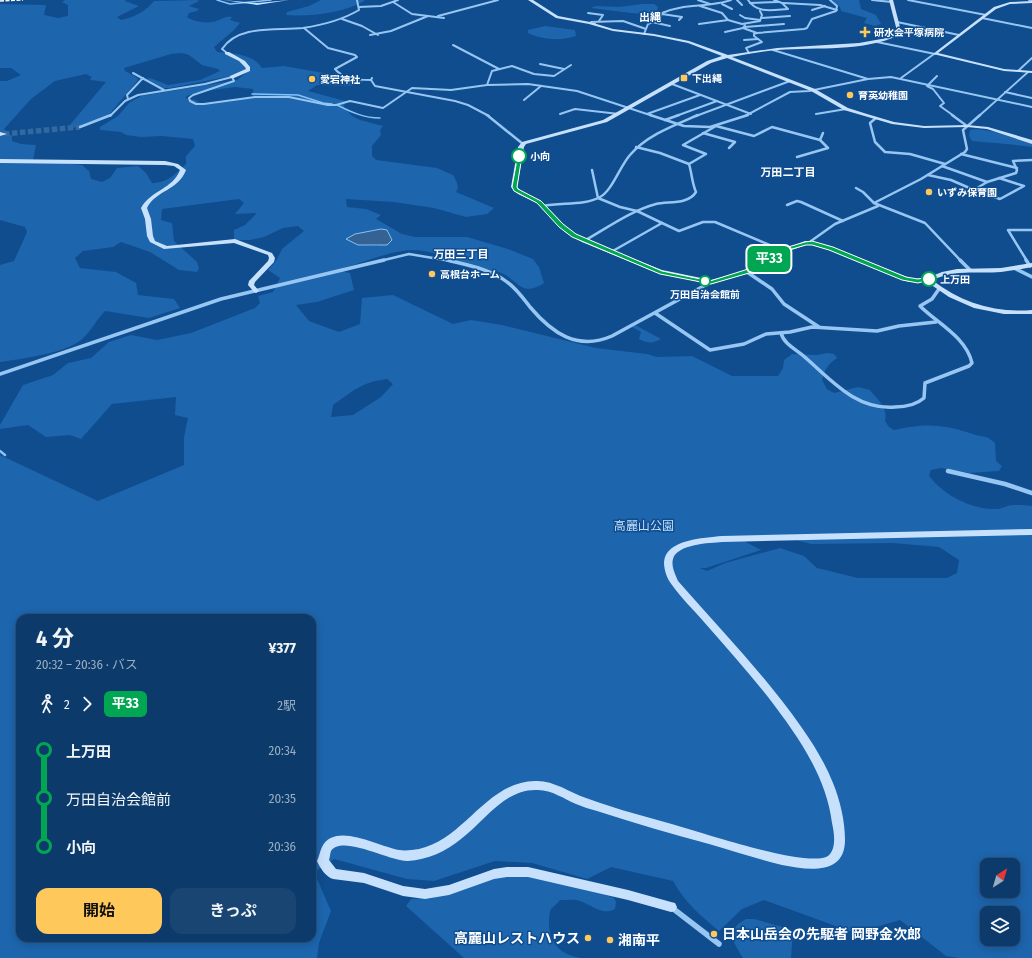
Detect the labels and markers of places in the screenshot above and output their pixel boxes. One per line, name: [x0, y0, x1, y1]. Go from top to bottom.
marker: 研水会平塚病院: [859, 26, 871, 38]
place label: 研水会平塚病院: [874, 27, 944, 39]
marker: 下出縄: [679, 73, 689, 83]
place label: 下出縄: [692, 73, 722, 85]
marker: 愛宕神社: [307, 74, 317, 84]
place label: 愛宕神社: [320, 74, 361, 86]
marker: 育英幼稚園: [845, 90, 855, 100]
place label: 育英幼稚園: [858, 90, 908, 102]
marker: 小向: [511, 148, 527, 164]
place label: 小向: [530, 151, 550, 163]
marker: いずみ保育園: [924, 187, 934, 197]
place label: いずみ保育園: [937, 187, 997, 199]
marker: 高根台ホーム: [427, 269, 437, 279]
place label: 高根台ホーム: [440, 269, 500, 281]
marker: 上万田: [921, 271, 937, 287]
place label: 上万田: [940, 274, 970, 286]
marker: 万田自治会館前: [699, 275, 711, 287]
place label: 万田自治会館前: [670, 289, 740, 301]
place label: 日本山岳会の先駆者 岡野金次郎: [722, 926, 921, 943]
marker: 日本山岳会の先駆者 岡野金次郎: [709, 929, 719, 939]
place label: 高麗山レストハウス: [454, 930, 580, 947]
place label: 湘南平: [618, 932, 660, 949]
marker: 高麗山レストハウス: [583, 933, 593, 943]
marker: 湘南平: [605, 935, 615, 945]

